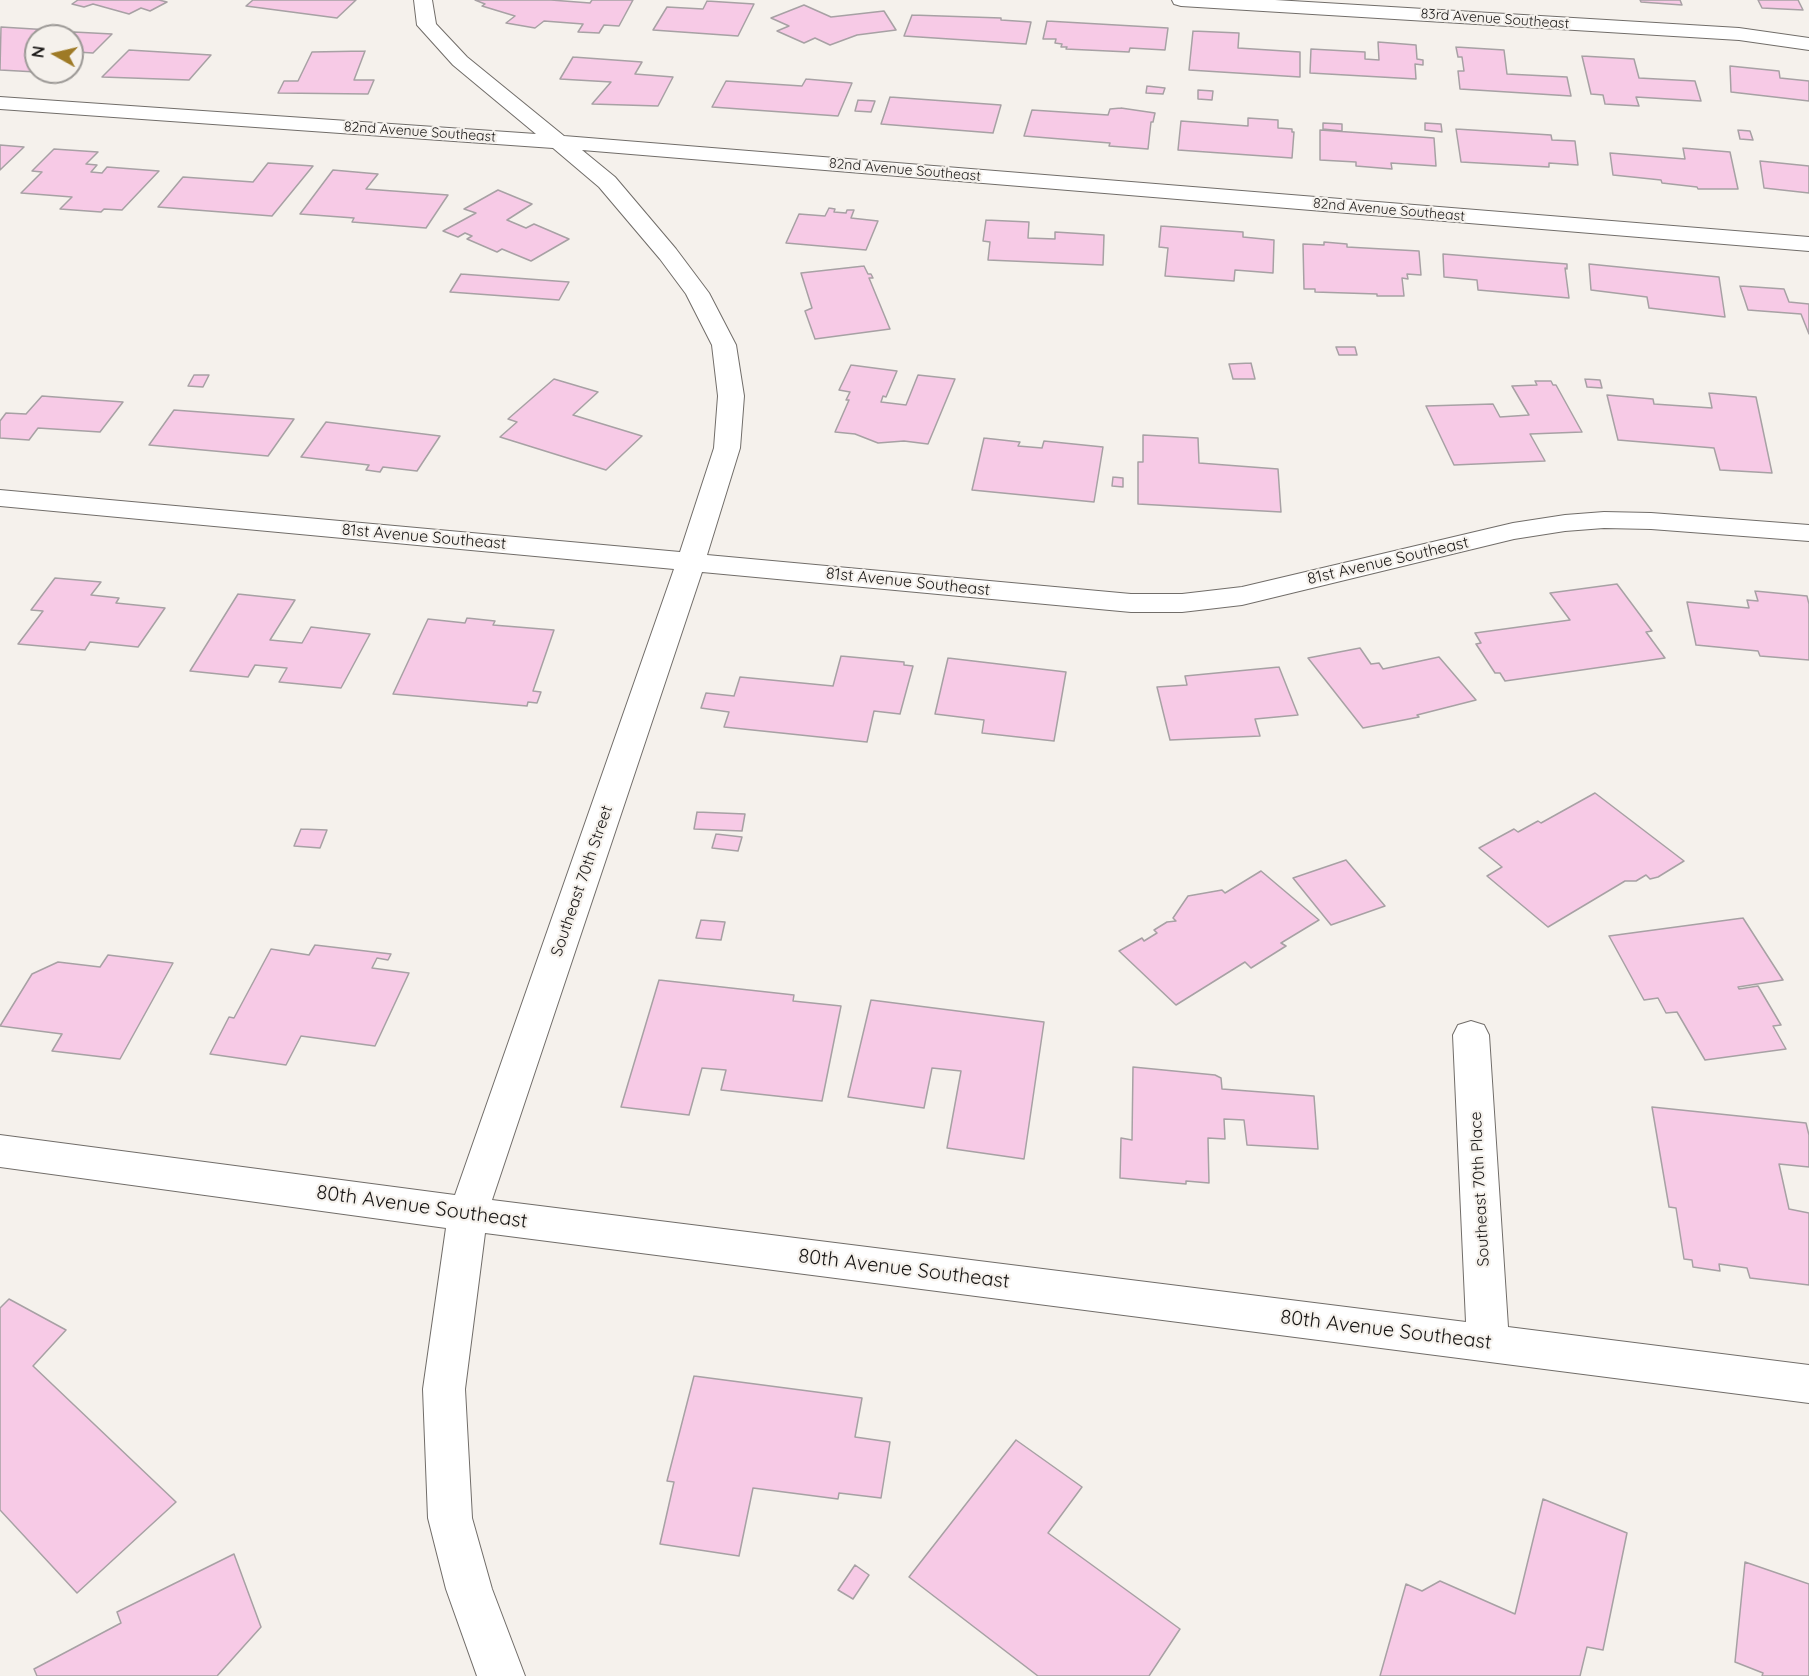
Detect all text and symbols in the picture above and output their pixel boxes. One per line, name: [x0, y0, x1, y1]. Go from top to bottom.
street label: 83rd Avenue Southeast: [1420, 5, 1570, 33]
north arrow: [24, 24, 84, 84]
text: N: [27, 45, 49, 59]
street label: 82nd Avenue Southeast: [344, 118, 496, 146]
street label: 82nd Avenue Southeast: [828, 155, 982, 185]
street label: 82nd Avenue Southeast: [1312, 195, 1466, 225]
street label: 81st Avenue Southeast: [341, 520, 507, 554]
street label: 81st Avenue Southeast: [1305, 533, 1471, 589]
street label: 81st Avenue Southeast: [825, 564, 991, 600]
street label: Southeast 70th Street: [547, 803, 617, 959]
street label: Southeast 70th Place: [1466, 1111, 1494, 1267]
street label: 80th Avenue Southeast: [315, 1180, 529, 1234]
street label: 80th Avenue Southeast: [797, 1244, 1011, 1294]
street label: 80th Avenue Southeast: [1279, 1305, 1493, 1355]

